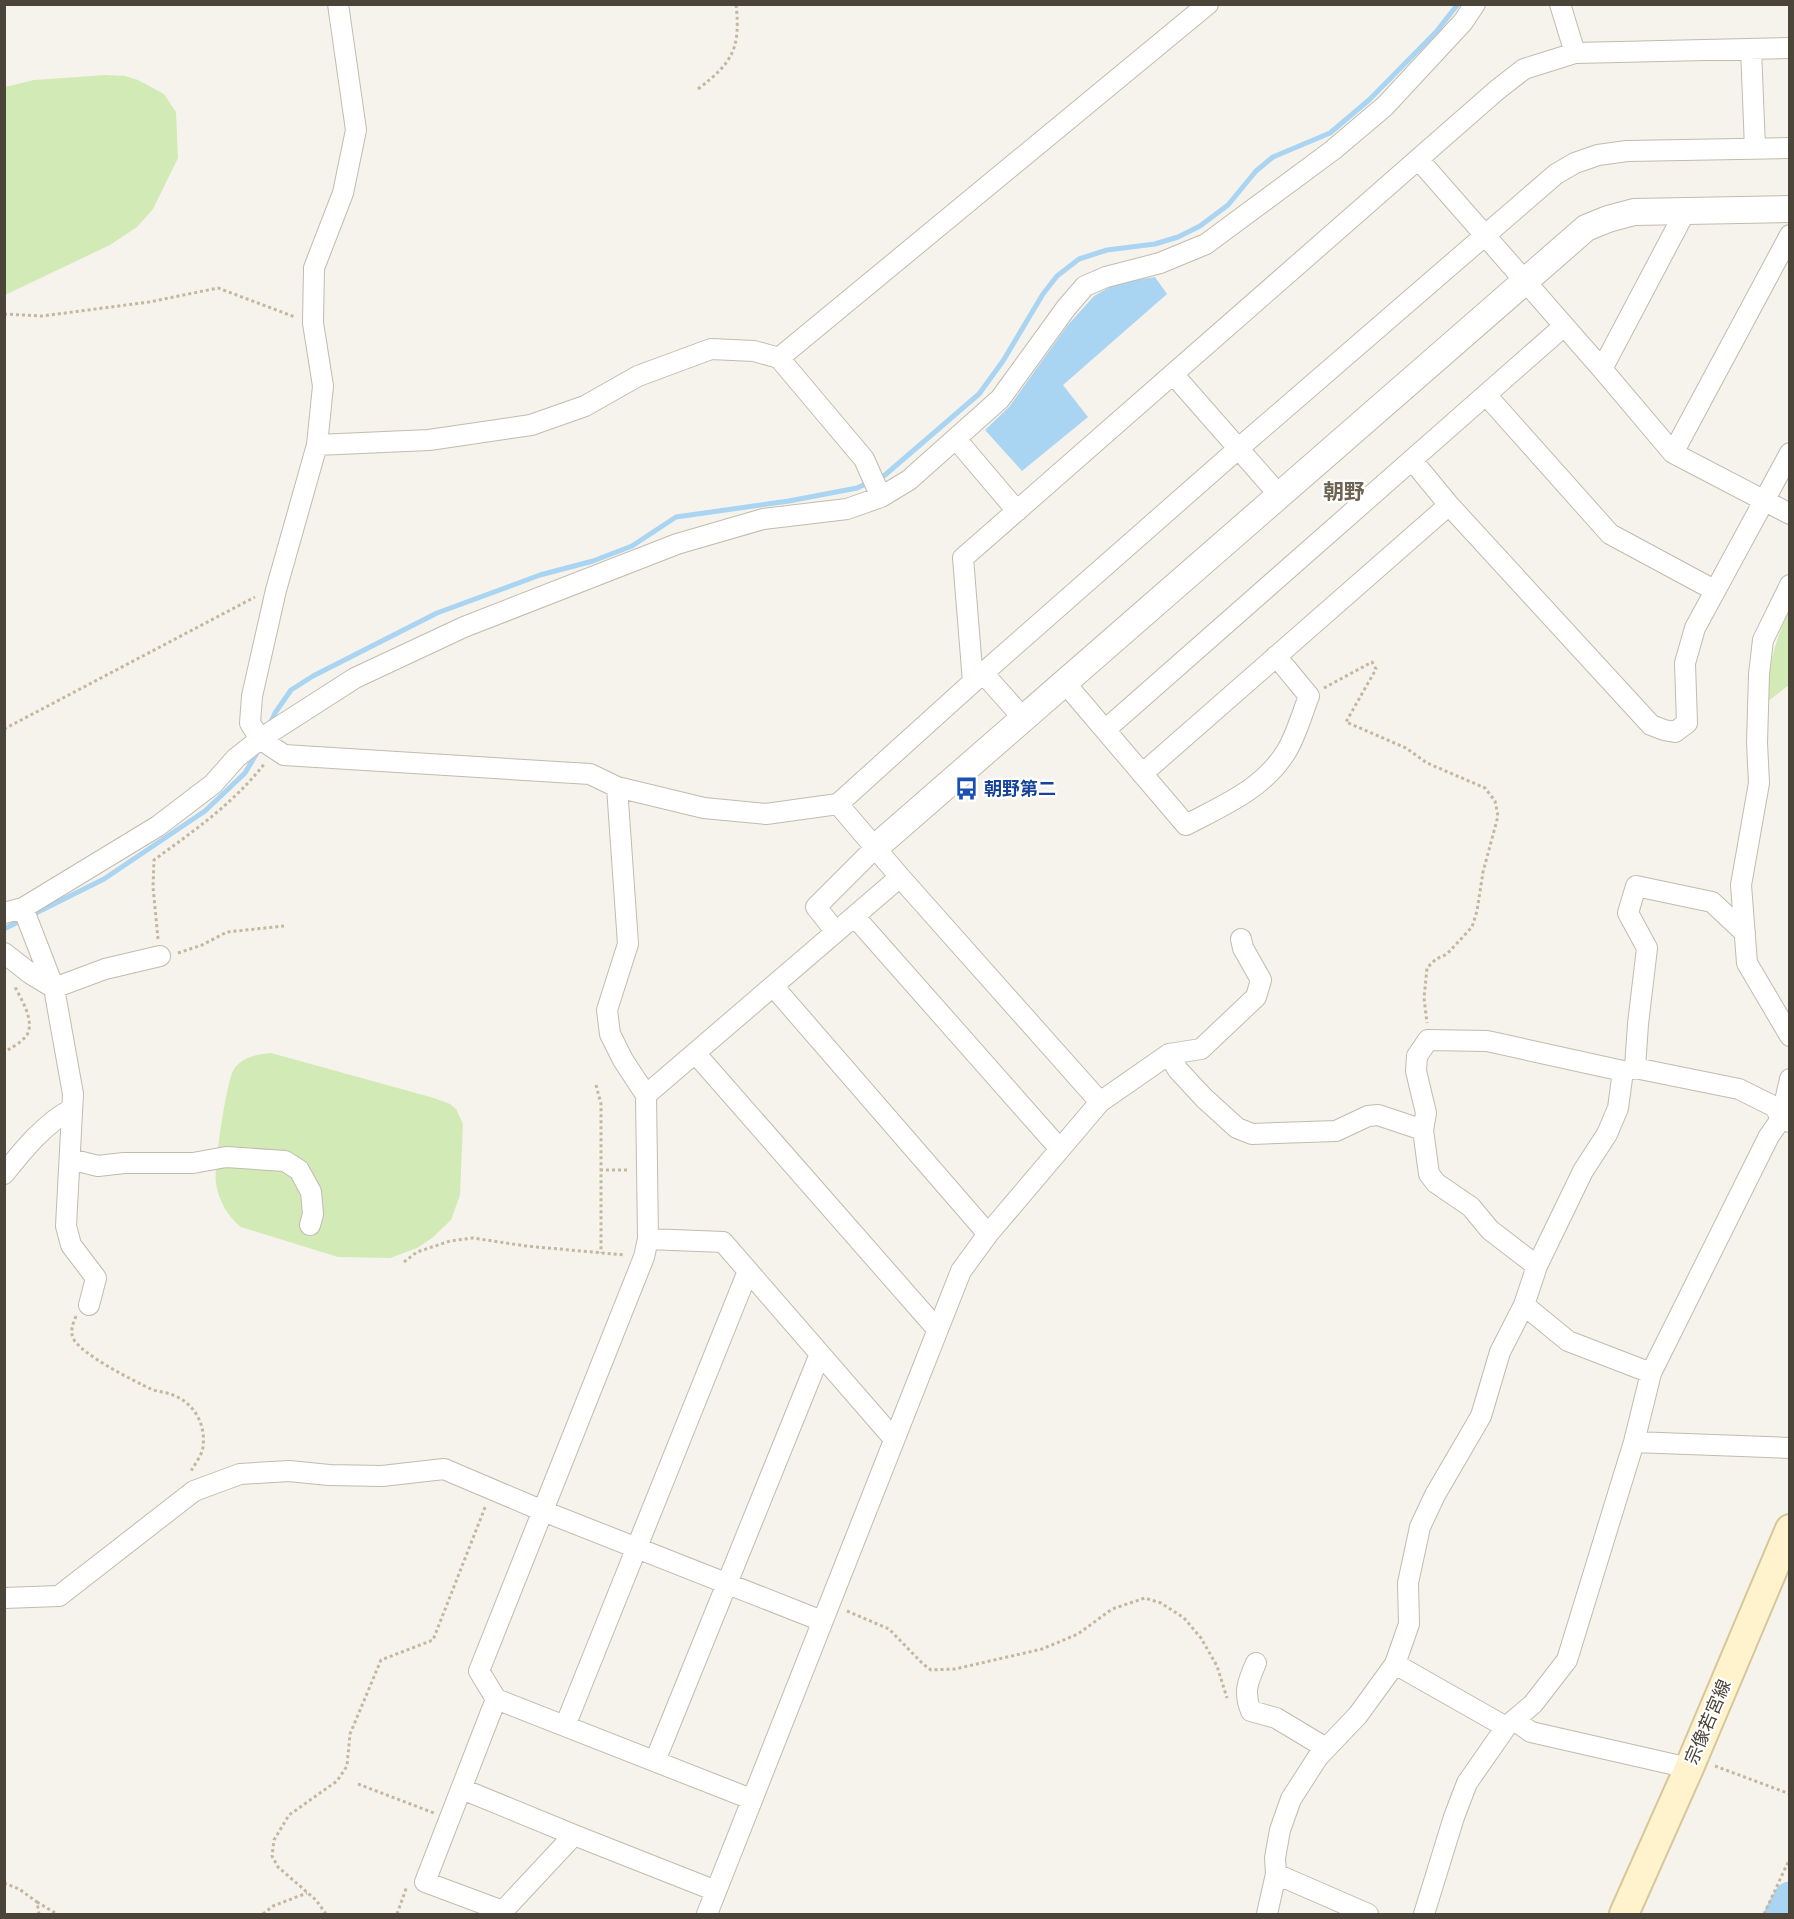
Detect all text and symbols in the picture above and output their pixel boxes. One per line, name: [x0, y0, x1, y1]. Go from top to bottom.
district label: 朝野: [1323, 478, 1365, 503]
bus stop icon: 朝野第二: [953, 776, 979, 802]
place label: 朝野第二: [984, 777, 1056, 799]
street label: 宗像若宮線: [1679, 1676, 1735, 1767]

